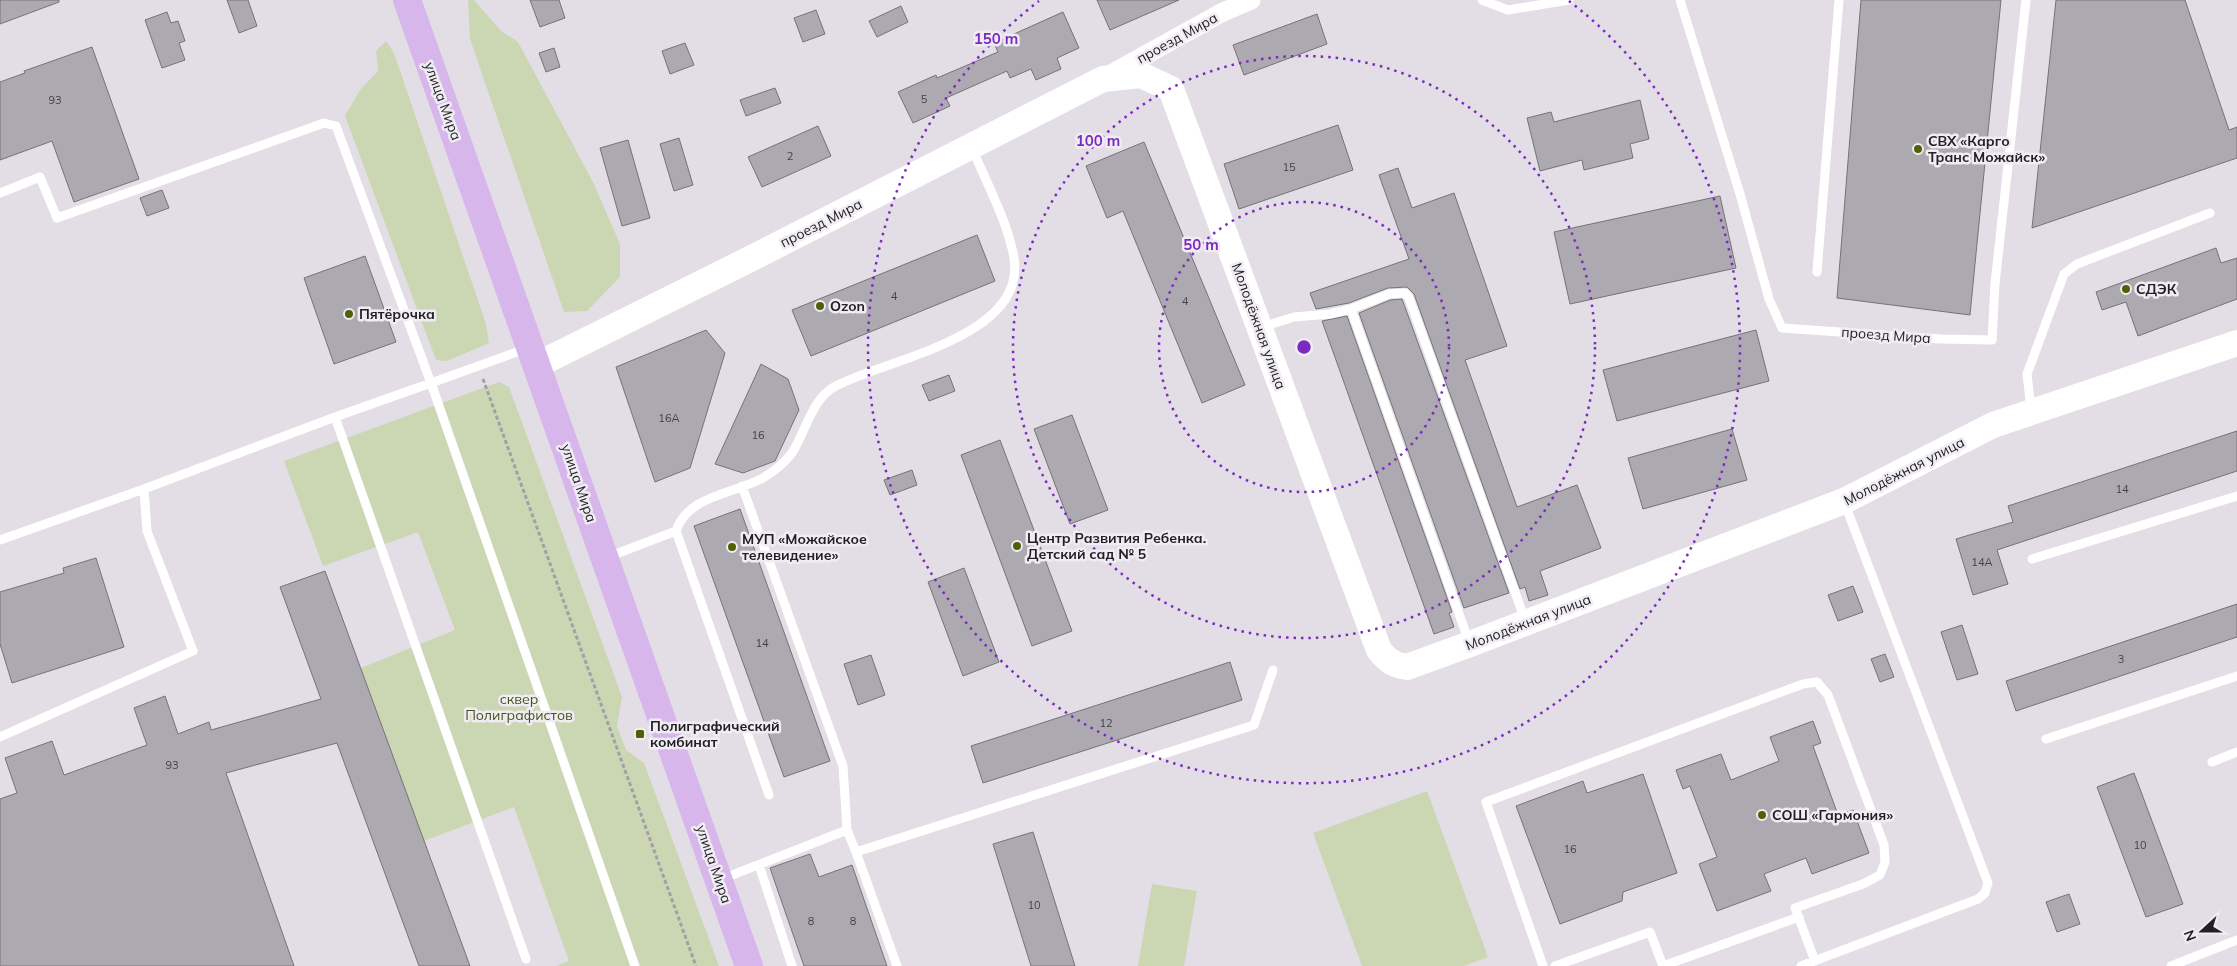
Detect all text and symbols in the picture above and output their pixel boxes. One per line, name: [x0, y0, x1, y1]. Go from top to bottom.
street label: проезд Мира: [1133, 8, 1221, 68]
text: 150 m: [974, 29, 1018, 48]
street label: улица Мира: [421, 59, 465, 143]
house number: 5: [921, 92, 928, 106]
house number: 93: [48, 93, 62, 107]
text: 100 m: [1076, 131, 1120, 150]
place label: СВХ «Карго Транс Можайск»: [1928, 132, 2045, 166]
marker: СВХ «Карго Транс Можайск»: [1912, 143, 1924, 155]
house number: 2: [787, 149, 794, 163]
house number: 15: [1282, 160, 1296, 174]
street label: проезд Мира: [777, 195, 865, 251]
text: 50 m: [1183, 235, 1219, 254]
street label: Молодёжная улица: [1228, 260, 1290, 392]
place label: СДЭК: [2136, 280, 2177, 298]
marker: СДЭК: [2120, 283, 2132, 295]
house number: 4: [891, 289, 898, 303]
house number: 4: [1182, 294, 1189, 308]
place label: Ozon: [830, 297, 865, 315]
marker: Ozon: [814, 300, 826, 312]
place label: Пятёрочка: [359, 305, 435, 323]
marker: Пятёрочка: [343, 308, 355, 320]
street label: проезд Мира: [1841, 323, 1931, 347]
centre of rings: [1295, 338, 1313, 356]
house number: 16А: [658, 411, 680, 425]
house number: 16: [751, 428, 765, 442]
street label: Молодёжная улица: [1841, 433, 1967, 509]
street label: улица Мира: [557, 441, 601, 525]
house number: 14: [2115, 482, 2129, 496]
place label: Центр Развития Ребенка. Детский сад № 5: [1027, 529, 1206, 563]
place label: МУП «Можайское телевидение»: [742, 530, 867, 564]
marker: Центр Развития Ребенка. Детский сад № 5: [1011, 540, 1023, 552]
marker: МУП «Можайское телевидение»: [726, 541, 738, 553]
house number: 14А: [1971, 555, 1993, 569]
street label: Молодёжная улица: [1463, 590, 1593, 654]
house number: 14: [755, 636, 769, 650]
house number: 3: [2118, 652, 2124, 666]
park label: сквер Полиграфистов: [465, 690, 573, 724]
house number: 12: [1099, 716, 1113, 730]
place label: Полиграфический комбинат: [650, 717, 780, 751]
marker: Полиграфический комбинат: [634, 728, 646, 740]
house number: 93: [165, 758, 179, 772]
place label: СОШ «Гармония»: [1772, 806, 1893, 824]
marker: СОШ «Гармония»: [1756, 809, 1768, 821]
street label: улица Мира: [692, 822, 736, 906]
house number: 10: [2133, 838, 2147, 852]
house number: 16: [1563, 842, 1577, 856]
house number: 10: [1027, 898, 1041, 912]
north arrow: [2177, 906, 2227, 956]
house number: 8: [808, 914, 815, 928]
house number: 8: [850, 914, 857, 928]
text: N: [2180, 927, 2200, 944]

